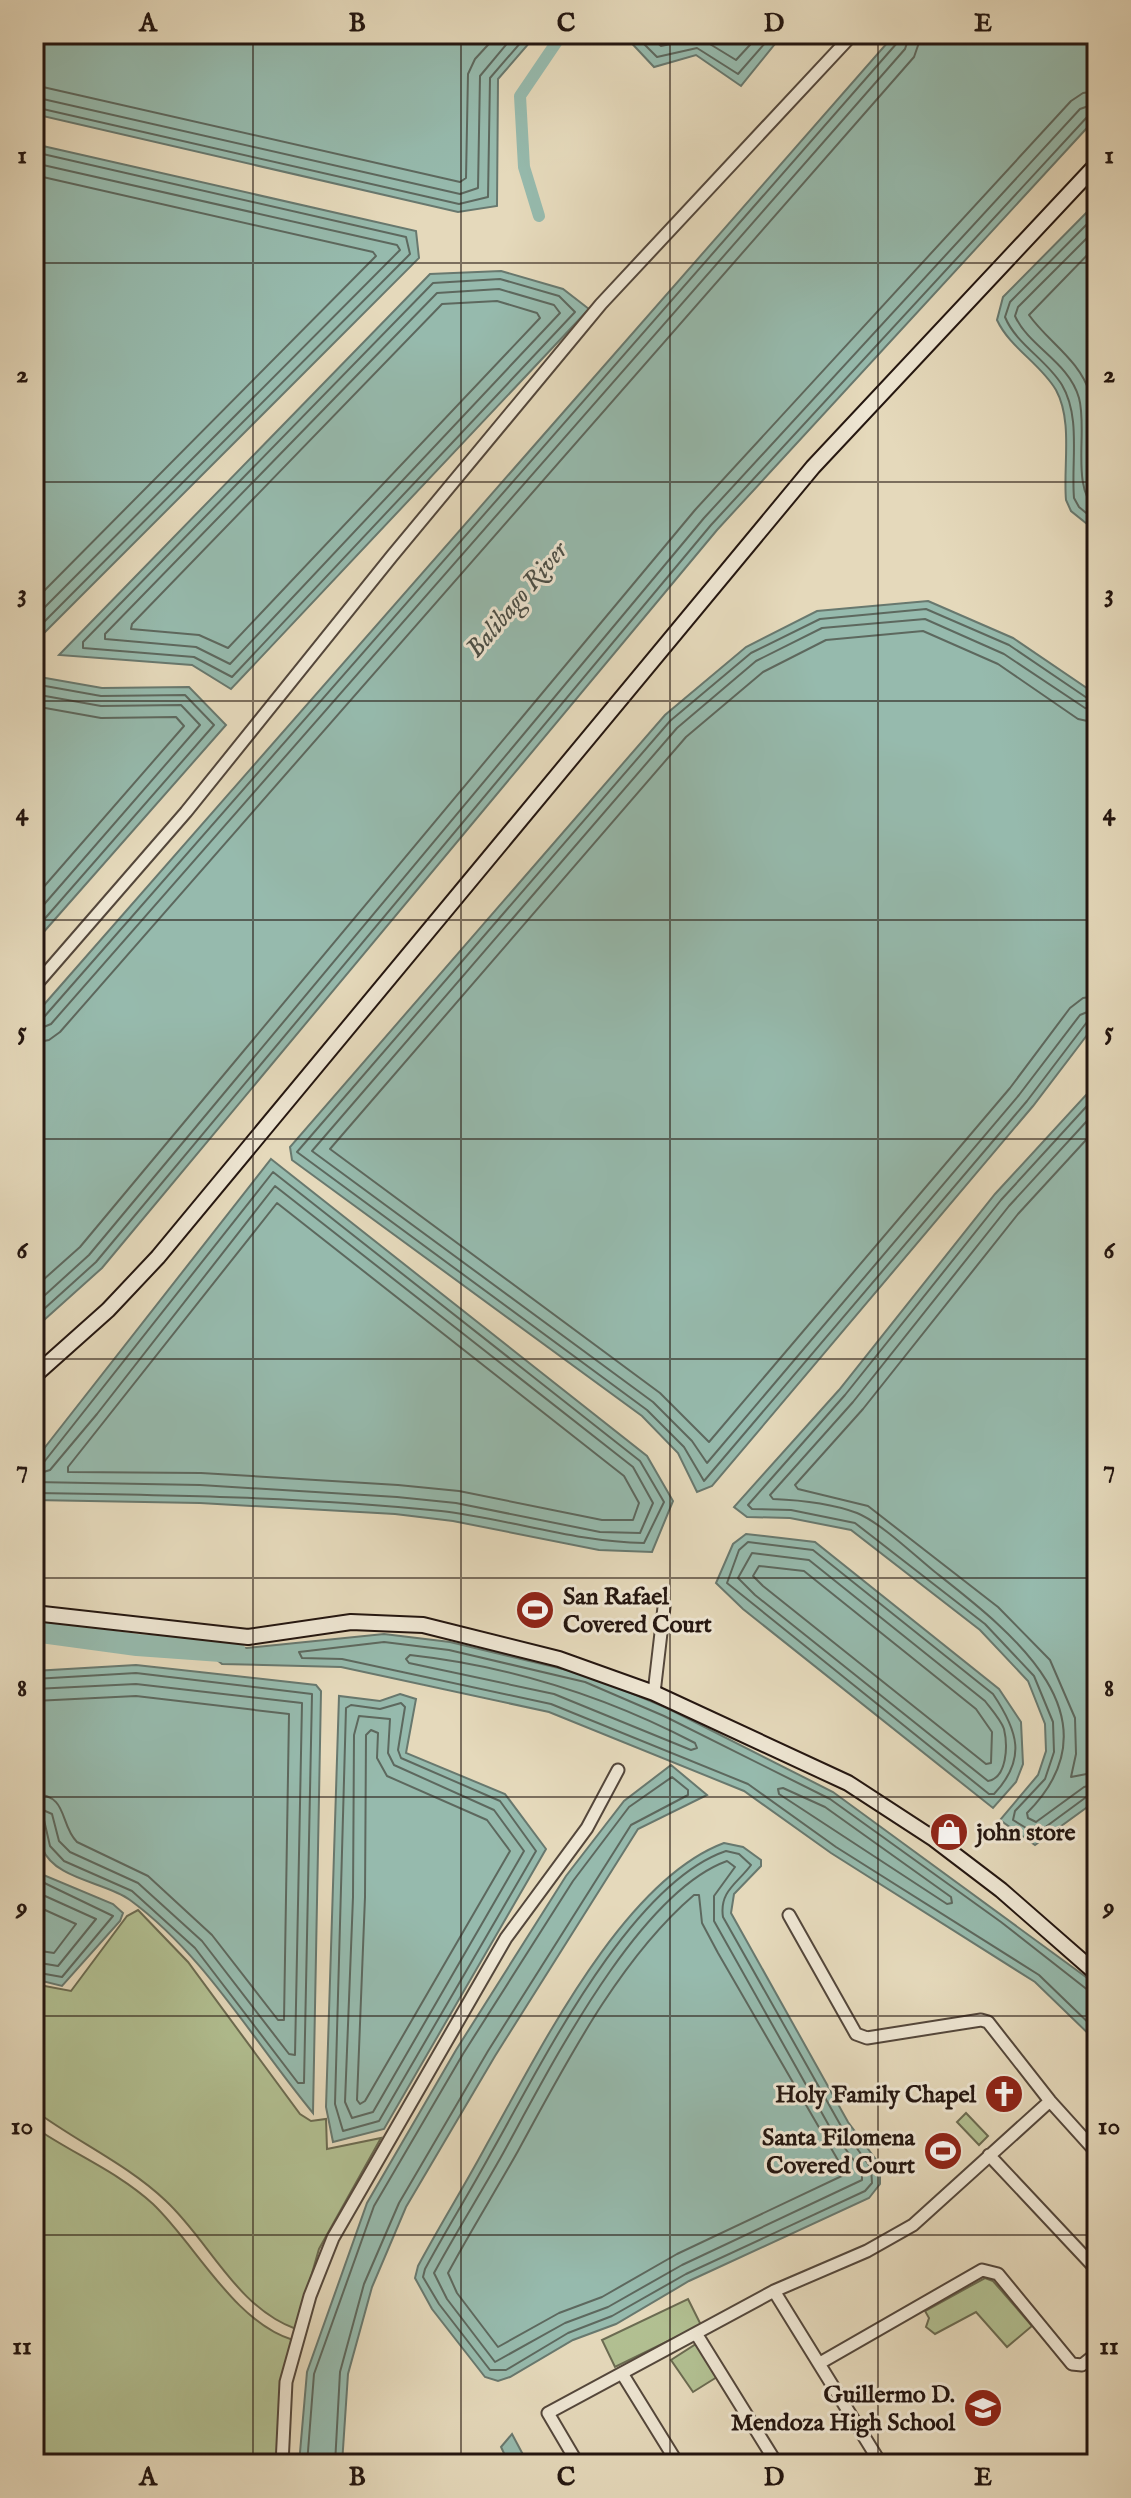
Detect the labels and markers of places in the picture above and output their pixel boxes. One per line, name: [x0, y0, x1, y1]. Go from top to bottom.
place label: San Rafael Covered Court: [563, 1582, 713, 1641]
sports icon: San Rafael Covered Court: [514, 1589, 556, 1631]
shop icon: john store: [928, 1811, 970, 1853]
place label: john store: [974, 1818, 1076, 1849]
church icon: Holy Family Chapel: [983, 2073, 1025, 2115]
place label: Holy Family Chapel: [775, 2080, 976, 2111]
place label: Santa Filomena Covered Court: [762, 2123, 916, 2182]
sports icon: Santa Filomena Covered Court: [922, 2130, 964, 2172]
place label: Guillermo D. Mendoza High School: [731, 2380, 955, 2439]
school or university icon: Guillermo D. Mendoza High School: [962, 2387, 1004, 2429]

